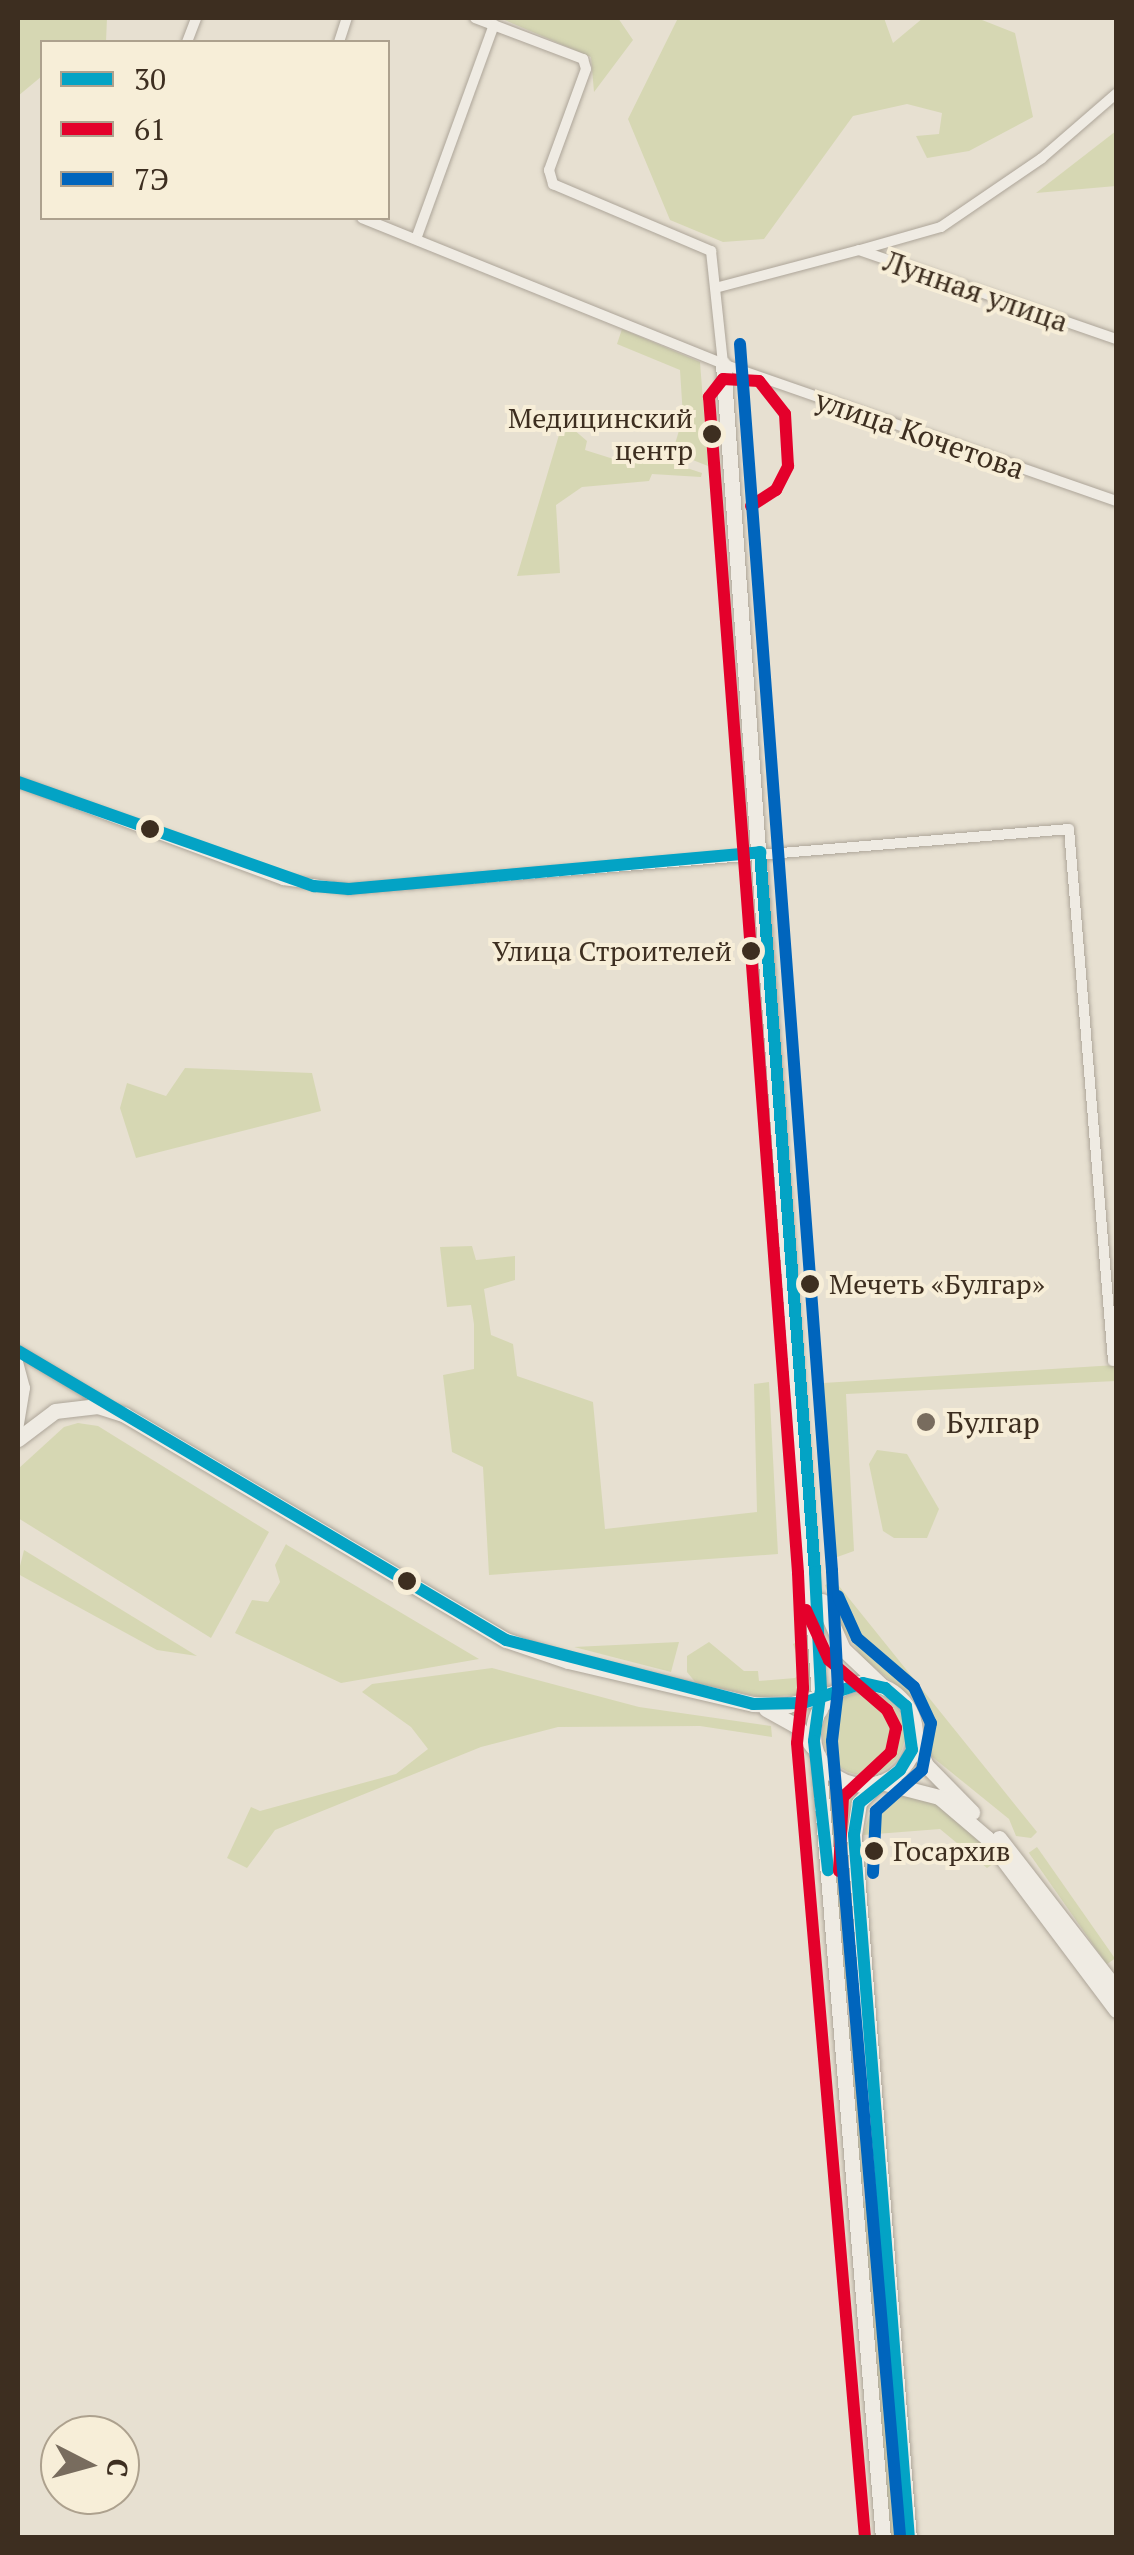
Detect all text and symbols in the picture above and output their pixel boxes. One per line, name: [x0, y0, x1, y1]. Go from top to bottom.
legend: [40, 40, 390, 220]
text: 30: [134, 59, 166, 99]
text: 61: [134, 109, 166, 149]
text: 7Э: [134, 159, 169, 199]
street label: Лунная улица: [879, 243, 1073, 339]
street label: улица Кочетова: [811, 381, 1029, 487]
place label: Медицинский центр: [508, 401, 693, 467]
marker: Медицинский центр: [702, 424, 722, 444]
unlabelled marker: [140, 819, 160, 839]
place label: Улица Строителей: [492, 934, 732, 968]
marker: Улица Строителей: [741, 941, 761, 961]
place label: Мечеть «Булгар»: [829, 1267, 1045, 1301]
marker: Мечеть «Булгар»: [800, 1274, 820, 1294]
place label: Булгар: [946, 1404, 1040, 1440]
marker: Булгар: [915, 1411, 937, 1433]
unlabelled marker: [397, 1571, 417, 1591]
place label: Госархив: [893, 1834, 1010, 1868]
marker: Госархив: [864, 1841, 884, 1861]
north arrow: [40, 2415, 140, 2515]
text: С: [99, 2457, 138, 2479]

